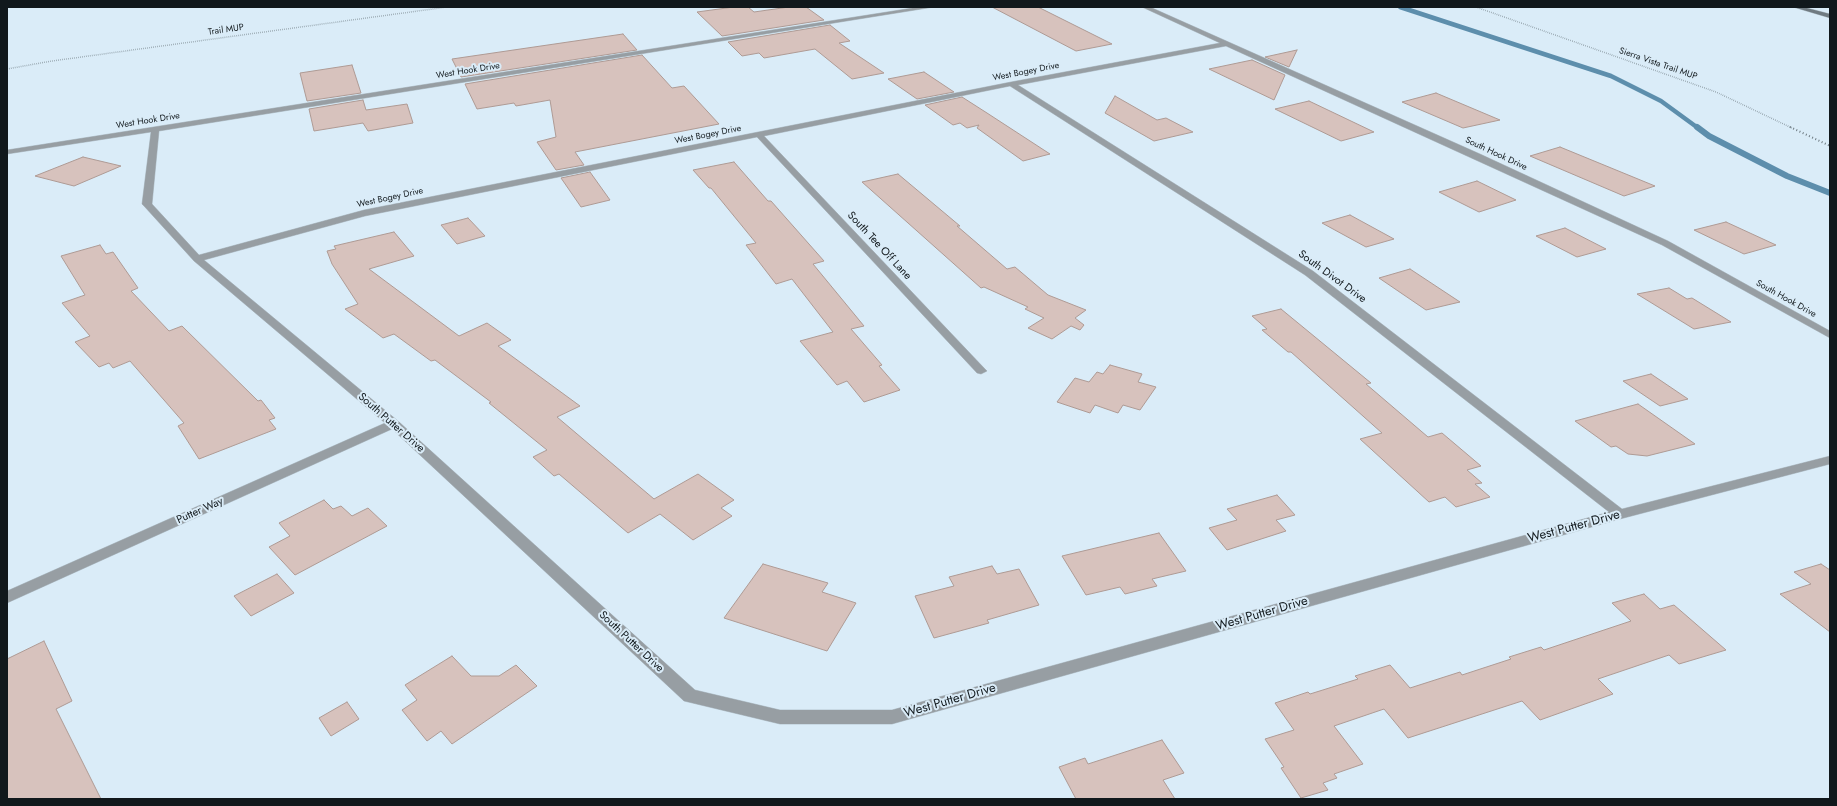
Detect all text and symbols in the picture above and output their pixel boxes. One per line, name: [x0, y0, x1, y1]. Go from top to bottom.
street label: Trail MUP: [207, 22, 245, 38]
street label: Sierra Vista Trail MUP: [1617, 46, 1699, 82]
street label: West Bogey Drive: [992, 60, 1060, 84]
street label: West Hook Drive: [435, 61, 501, 81]
street label: West Hook Drive: [115, 111, 181, 131]
street label: West Bogey Drive: [674, 123, 742, 147]
street label: South Hook Drive: [1463, 135, 1529, 173]
street label: West Bogey Drive: [356, 186, 424, 210]
street label: South Tee Off Lane: [844, 209, 914, 283]
street label: South Divot Drive: [1295, 248, 1369, 306]
street label: South Hook Drive: [1754, 278, 1818, 320]
street label: South Putter Drive: [355, 391, 427, 455]
street label: Putter Way: [175, 495, 225, 527]
street label: West Putter Drive: [1526, 507, 1622, 547]
street label: West Putter Drive: [1214, 593, 1310, 635]
street label: South Putter Drive: [596, 609, 666, 675]
street label: West Putter Drive: [902, 680, 998, 722]

